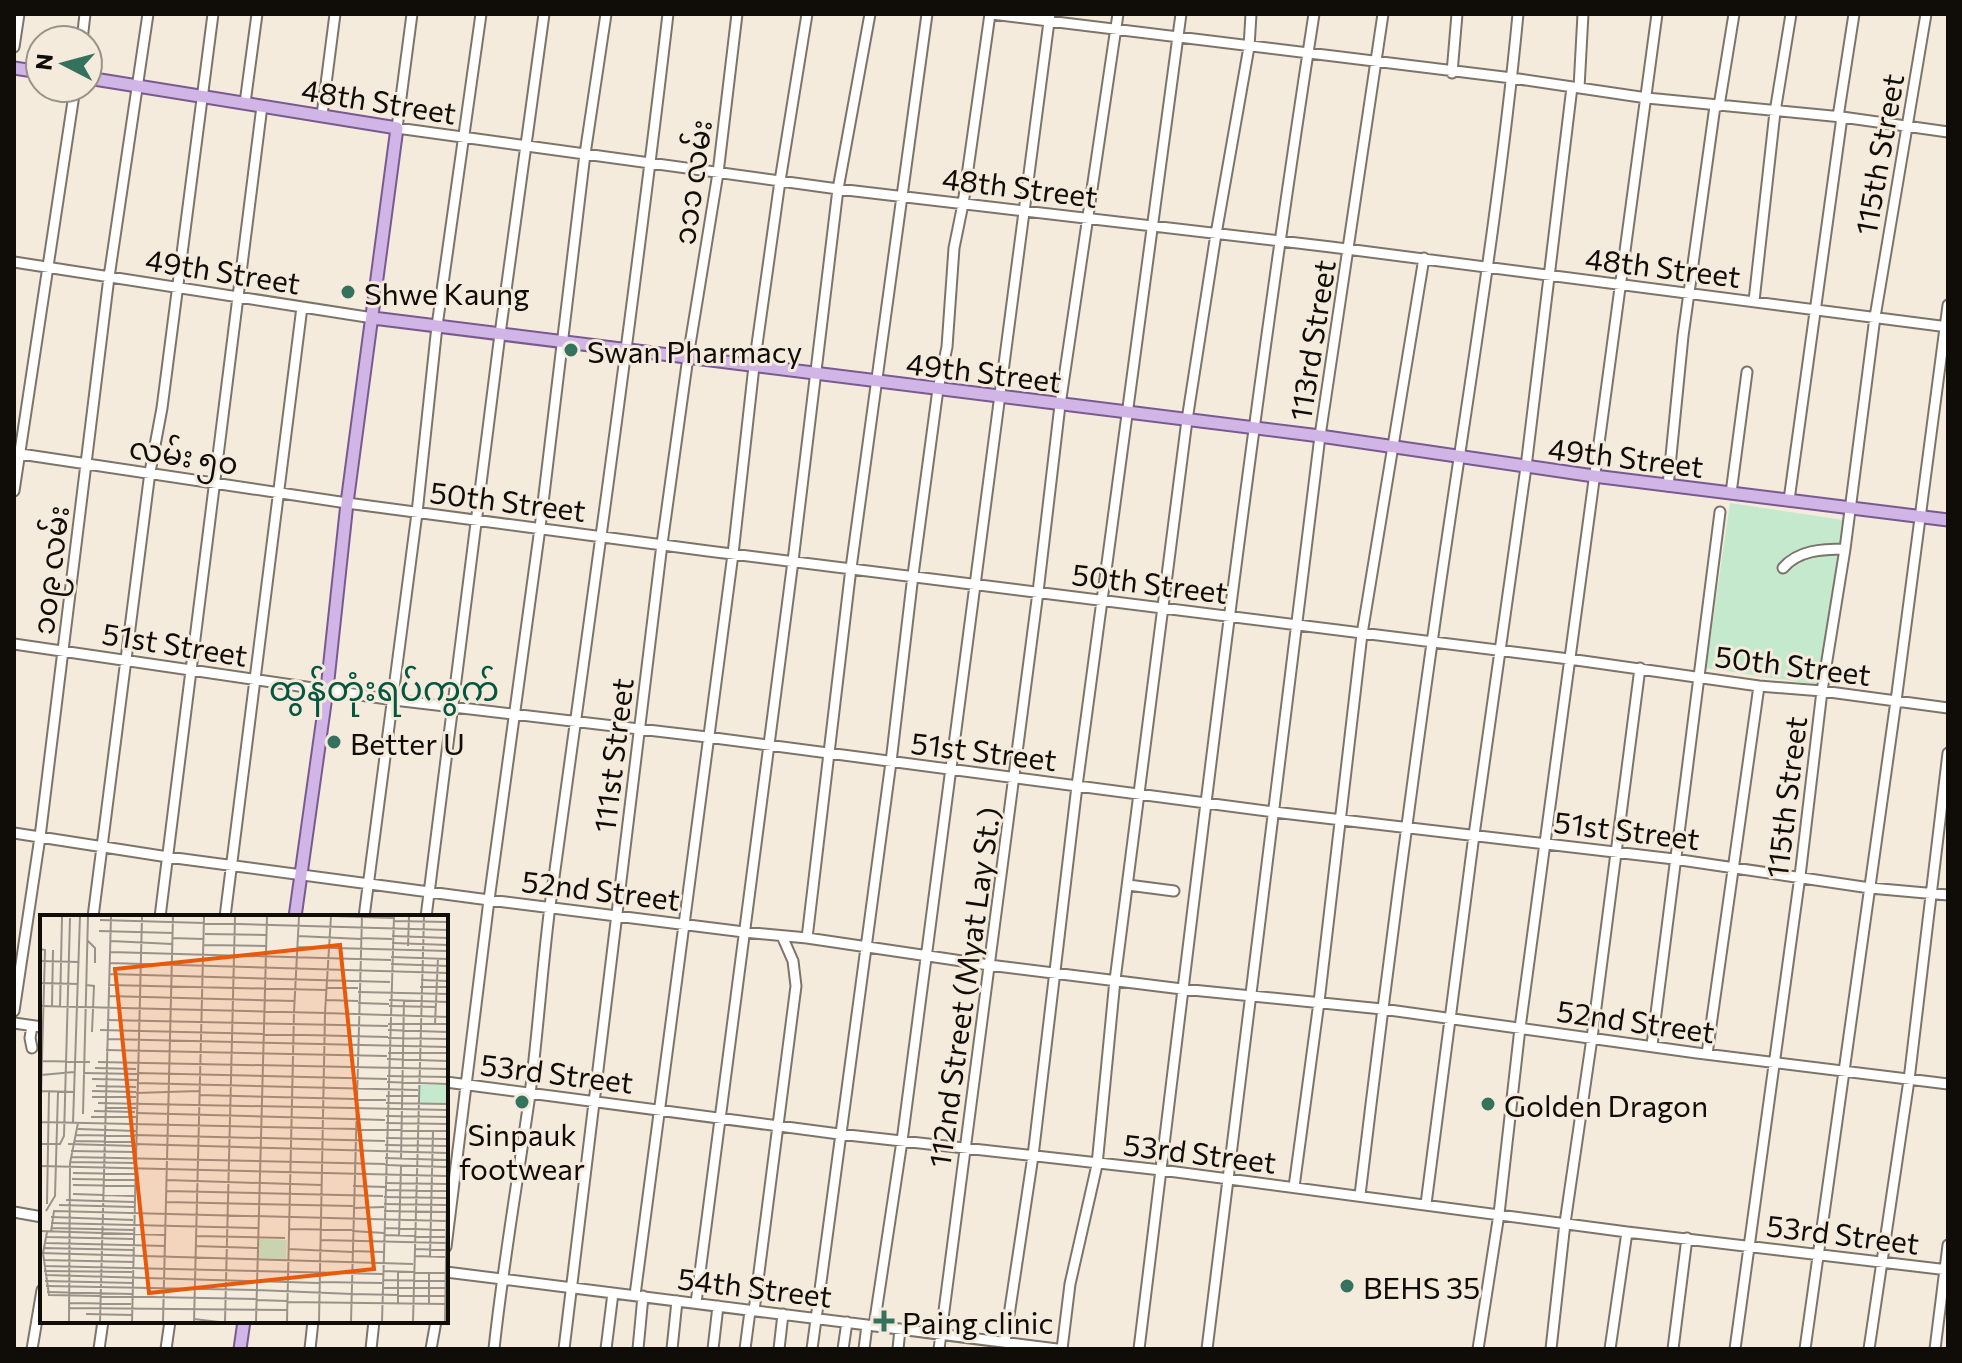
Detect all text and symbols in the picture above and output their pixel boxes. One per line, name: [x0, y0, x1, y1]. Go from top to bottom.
north arrow: [24, 24, 104, 104]
text: N: [29, 52, 58, 71]
street label: 48th Street: [299, 70, 459, 130]
street label: 115th Street: [1846, 71, 1910, 237]
street label: ၁၁၁ လမ်း: [663, 117, 718, 247]
street label: 48th Street: [940, 158, 1100, 214]
street label: 48th Street: [1583, 238, 1743, 294]
street label: 49th Street: [143, 240, 303, 300]
street label: 113rd Street: [1280, 257, 1342, 423]
place label: Shwe Kaung: [364, 274, 530, 311]
marker: Shwe Kaung: [339, 283, 357, 301]
place label: Swan Pharmacy: [587, 332, 802, 369]
marker: Swan Pharmacy: [562, 341, 580, 359]
street label: 49th Street: [904, 343, 1064, 399]
street label: လမ်း ၅၀: [125, 426, 241, 490]
street label: 49th Street: [1546, 428, 1706, 484]
street label: 50th Street: [428, 472, 588, 528]
street label: ၁၀၉ လမ်း: [22, 503, 84, 638]
street label: 50th Street: [1070, 554, 1230, 610]
street label: 51st Street: [100, 613, 250, 673]
street label: 50th Street: [1713, 636, 1873, 692]
district label: ထွန်တုံးရပ်ကွက်: [269, 665, 499, 717]
street label: 111st Street: [584, 676, 640, 834]
street label: 115th Street: [1757, 714, 1813, 880]
street label: 51st Street: [909, 723, 1059, 777]
place label: Better U: [350, 724, 465, 761]
marker: Better U: [325, 733, 343, 751]
street label: 51st Street: [1552, 802, 1702, 856]
street label: 112nd Street (Myat Lay St.): [919, 805, 1007, 1169]
street label: 52nd Street: [520, 861, 682, 917]
inset map: [40, 915, 448, 1323]
street label: 52nd Street: [1555, 991, 1717, 1049]
street label: 53rd Street: [478, 1044, 636, 1100]
place label: Golden Dragon: [1504, 1086, 1708, 1123]
marker: Sinpauk footwear: [513, 1093, 531, 1111]
marker: Golden Dragon: [1479, 1095, 1497, 1113]
place label: Sinpauk footwear: [459, 1115, 585, 1186]
street label: 53rd Street: [1121, 1124, 1279, 1180]
street label: 53rd Street: [1764, 1205, 1922, 1261]
street label: 54th Street: [676, 1258, 834, 1314]
place label: BEHS 35: [1363, 1268, 1480, 1305]
marker: BEHS 35: [1338, 1277, 1356, 1295]
place label: Paing clinic: [902, 1303, 1053, 1340]
marker: Paing clinic: [873, 1310, 895, 1332]

